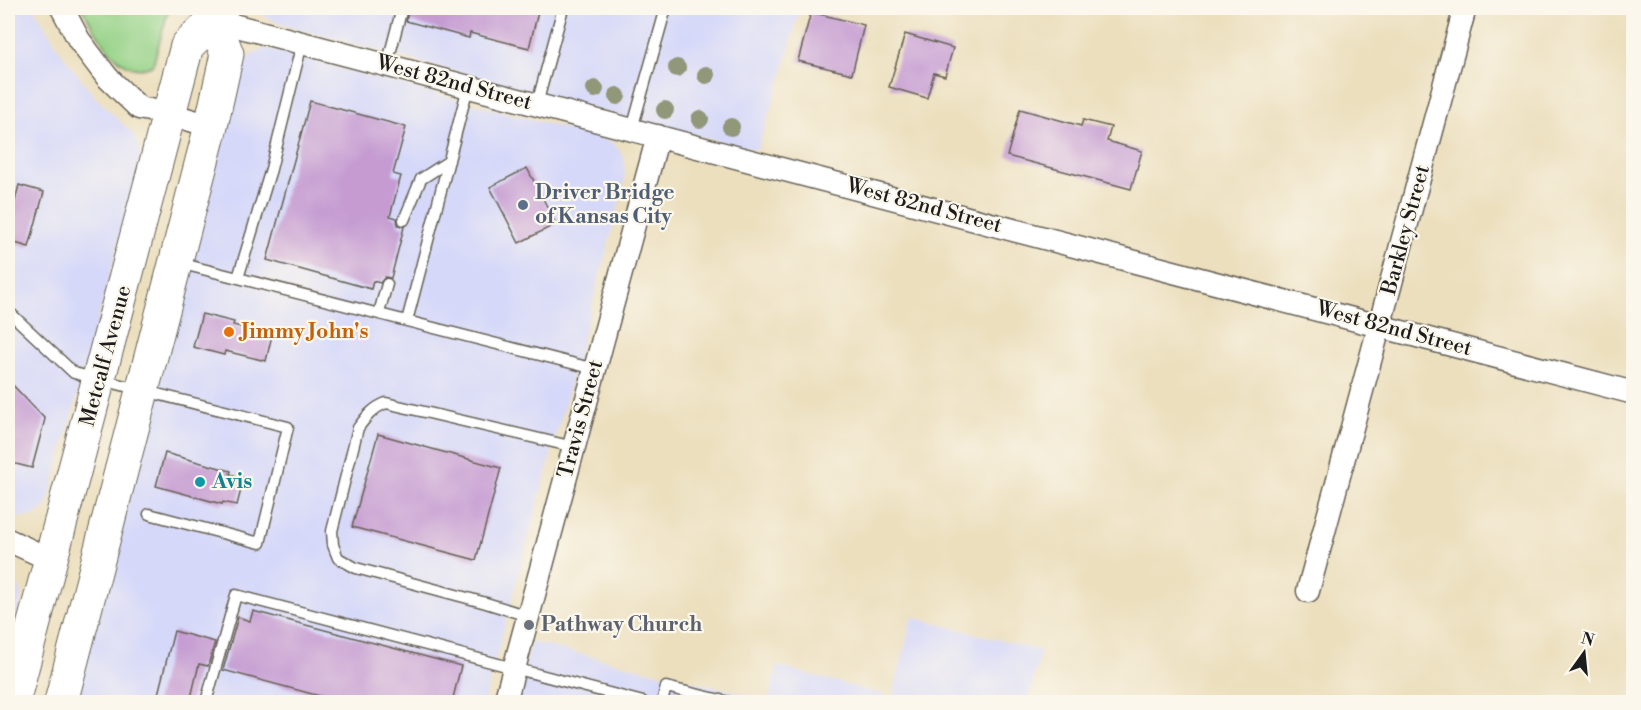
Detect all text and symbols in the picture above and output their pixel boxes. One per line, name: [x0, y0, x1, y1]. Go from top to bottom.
street label: West 82nd Street: [372, 49, 535, 116]
street label: Barkley Street: [1376, 162, 1436, 299]
street label: West 82nd Street: [842, 172, 1005, 239]
place label: Driver Bridge of Kansas City: [535, 180, 675, 230]
marker: Driver Bridge of Kansas City: [516, 198, 530, 212]
street label: Metcalf Avenue: [75, 283, 137, 429]
street label: West 82nd Street: [1312, 295, 1475, 362]
place label: Jimmy John's: [238, 319, 368, 345]
marker: Jimmy John's: [222, 325, 236, 339]
street label: Travis Street: [553, 357, 609, 481]
place label: Avis: [211, 469, 252, 495]
marker: Avis: [193, 475, 207, 489]
place label: Pathway Church: [541, 612, 702, 638]
marker: Pathway Church: [522, 618, 536, 632]
north arrow: [1554, 623, 1614, 683]
text: N: [1579, 628, 1597, 651]

